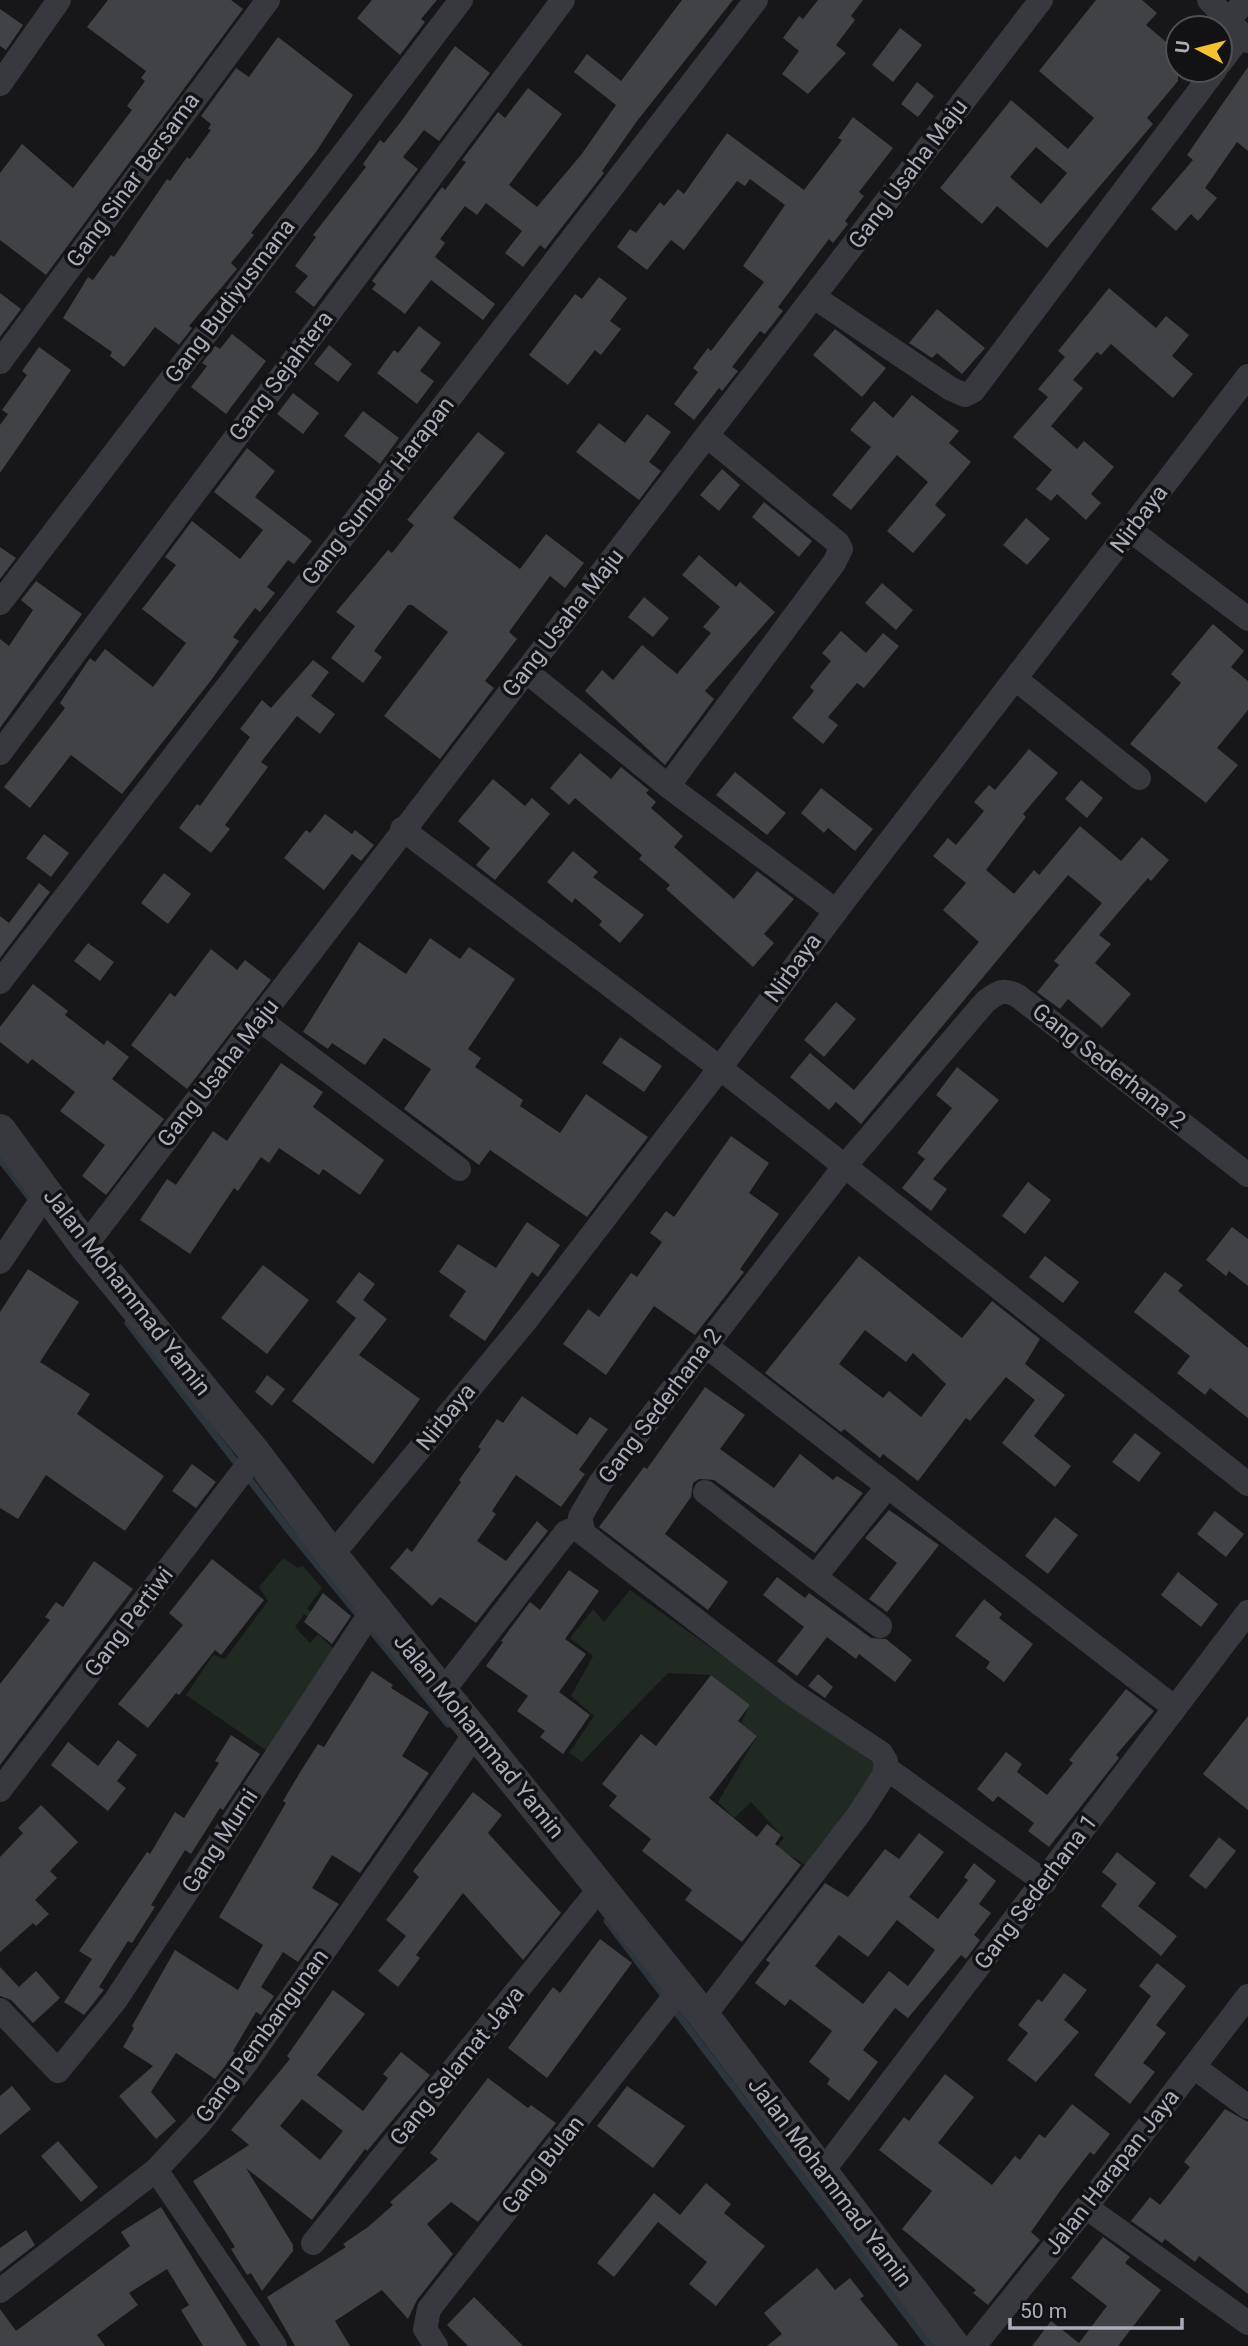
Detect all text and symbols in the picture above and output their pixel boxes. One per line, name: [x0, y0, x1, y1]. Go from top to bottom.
north arrow: [1164, 14, 1234, 84]
text: U: [1170, 39, 1195, 55]
street label: Gang Sinar Bersama: [61, 88, 205, 272]
street label: Gang Usaha Maju: [843, 94, 973, 254]
street label: Gang Budiyusmana: [160, 214, 300, 388]
street label: Gang Sejahtera: [223, 306, 339, 446]
street label: Gang Sumber Harapan: [296, 391, 460, 591]
street label: Nirbaya: [1105, 480, 1173, 558]
street label: Gang Usaha Maju: [497, 544, 629, 702]
street label: Nirbaya: [759, 928, 827, 1008]
street label: Gang Usaha Maju: [152, 994, 284, 1152]
street label: Gang Sederhana 2: [1027, 998, 1191, 1134]
street label: Jalan Mohammad Yamin: [38, 1183, 216, 1401]
street label: Gang Sederhana 2: [593, 1323, 727, 1489]
street label: Nirbaya: [411, 1378, 481, 1456]
street label: Gang Pertiwi: [79, 1562, 179, 1682]
street label: Jalan Mohammad Yamin: [388, 1628, 570, 1844]
street label: Gang Murni: [176, 1784, 264, 1898]
street label: Gang Sederhana 1: [969, 1809, 1103, 1975]
street label: Gang Pembangunan: [190, 1944, 334, 2128]
street label: Gang Selamat Jaya: [384, 1981, 530, 2151]
street label: Jalan Mohammad Yamin: [742, 2072, 918, 2292]
street label: Jalan Harapan Jaya: [1039, 2084, 1185, 2260]
street label: Gang Bulan: [496, 2110, 590, 2220]
scale bar: [1010, 2286, 1182, 2330]
text: 50 m: [1020, 2299, 1067, 2323]

